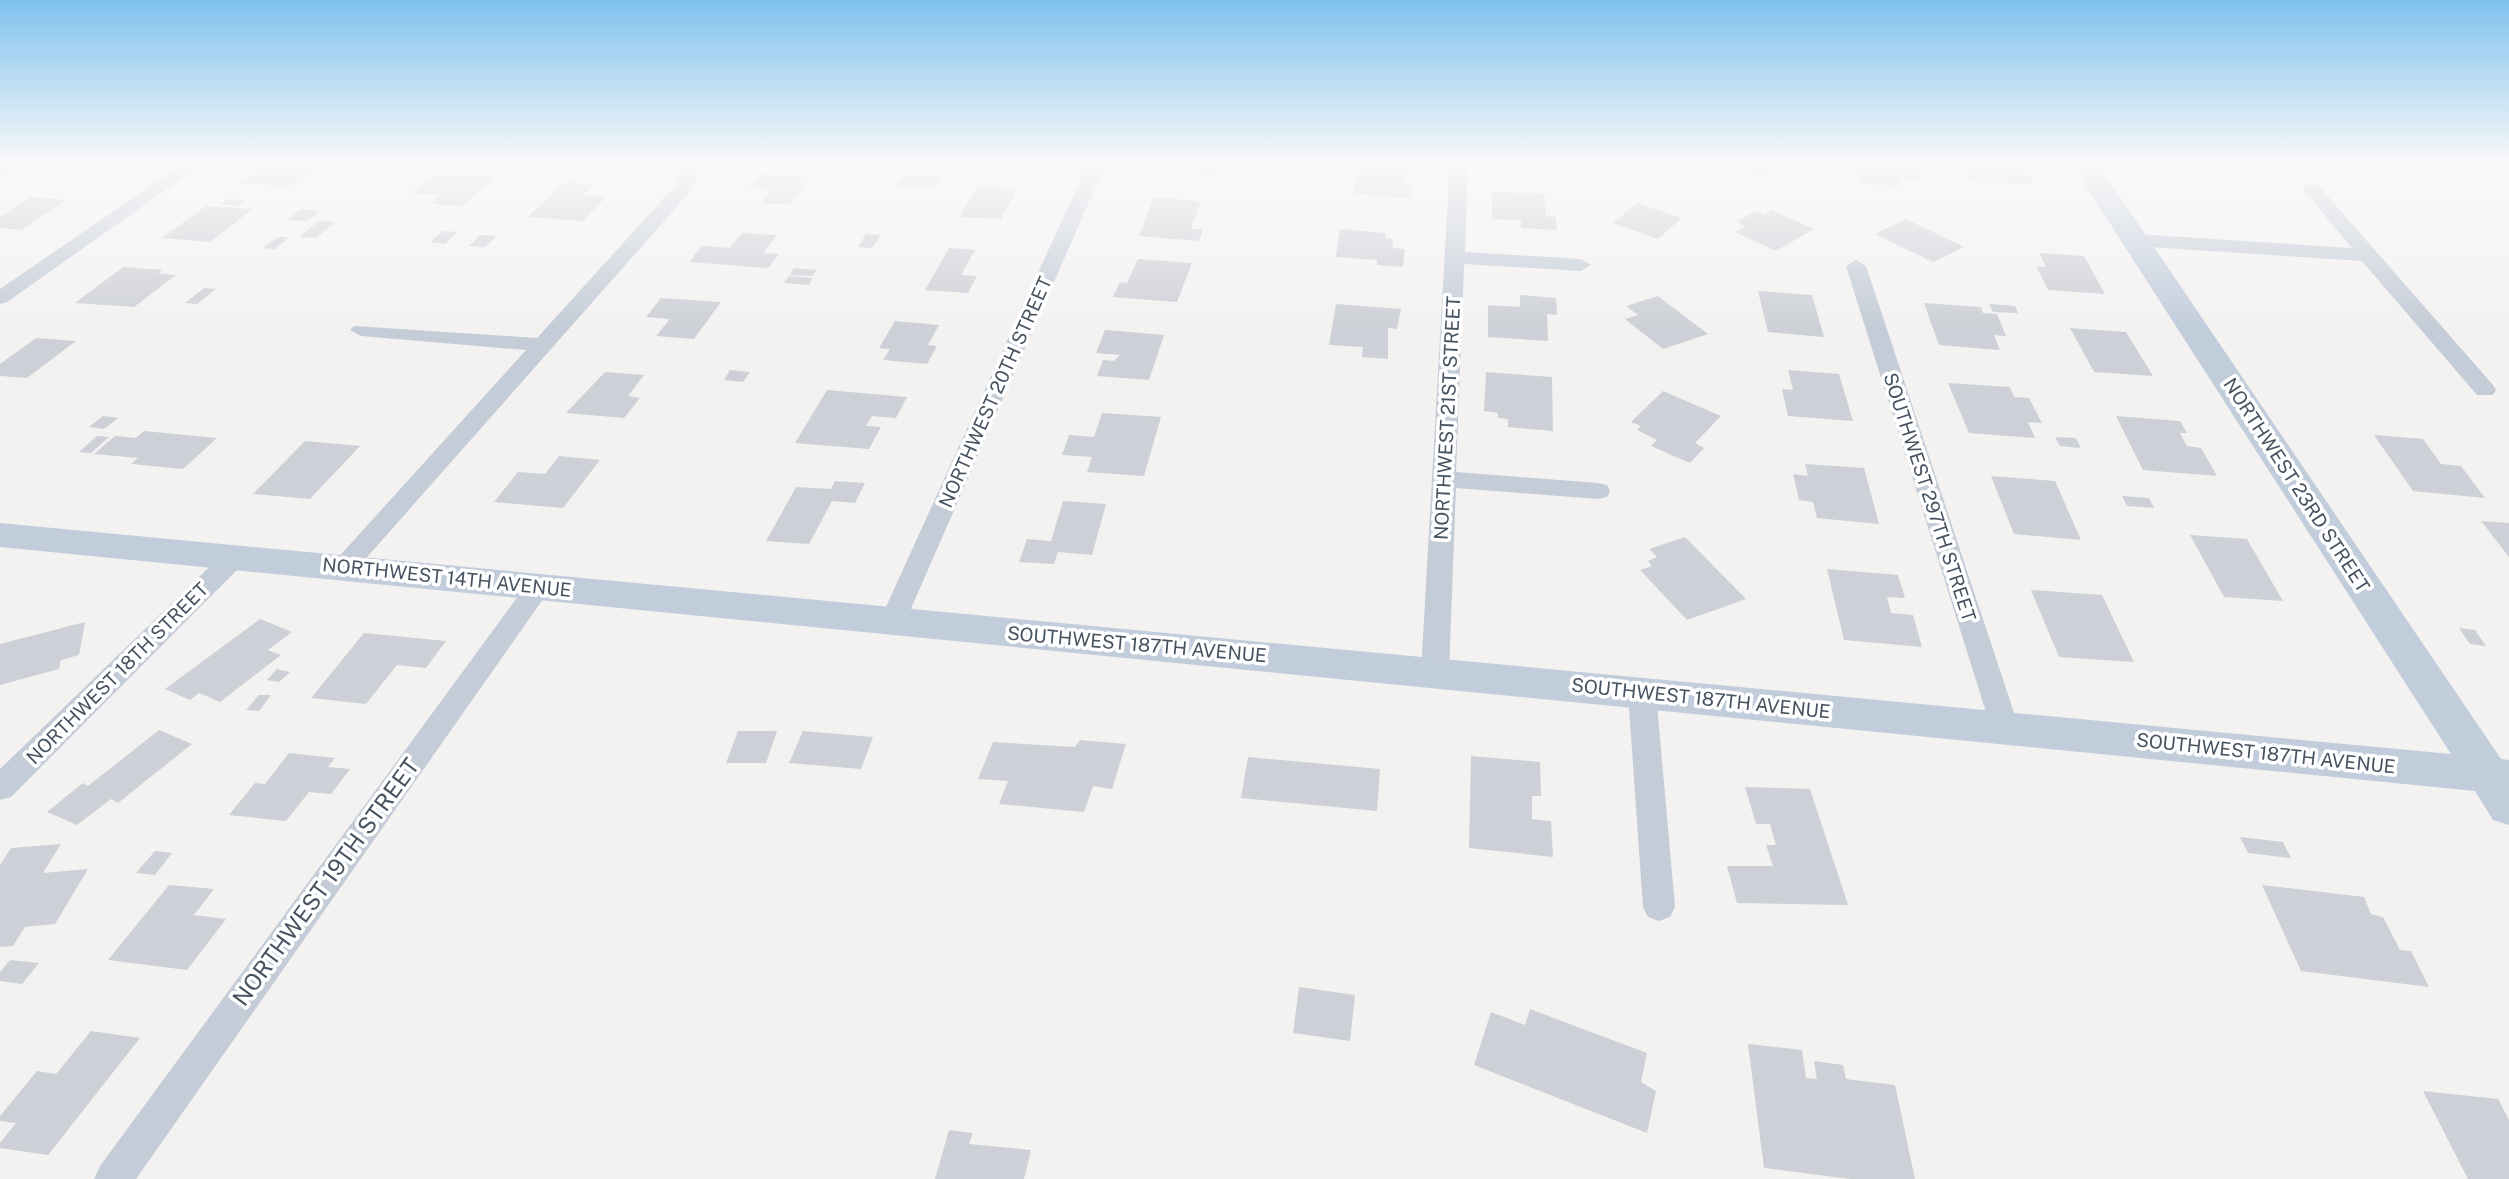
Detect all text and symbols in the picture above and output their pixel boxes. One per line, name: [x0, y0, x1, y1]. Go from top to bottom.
street label: NORTHWEST 20TH STREET: [934, 273, 1056, 511]
street label: NORTHWEST 21ST STREET: [1430, 295, 1464, 541]
street label: SOUTHWEST 297TH STREET: [1879, 370, 1981, 624]
street label: NORTHWEST 23RD STREET: [2219, 374, 2375, 596]
street label: NORTHWEST 14TH AVENUE: [321, 553, 573, 601]
street label: NORTHWEST 18TH STREET: [22, 578, 212, 768]
street label: SOUTHWEST 187TH AVENUE: [1006, 622, 1268, 666]
street label: SOUTHWEST 187TH AVENUE: [1570, 673, 1832, 723]
street label: SOUTHWEST 187TH AVENUE: [2135, 728, 2397, 778]
street label: NORTHWEST 19TH STREET: [227, 753, 425, 1011]

